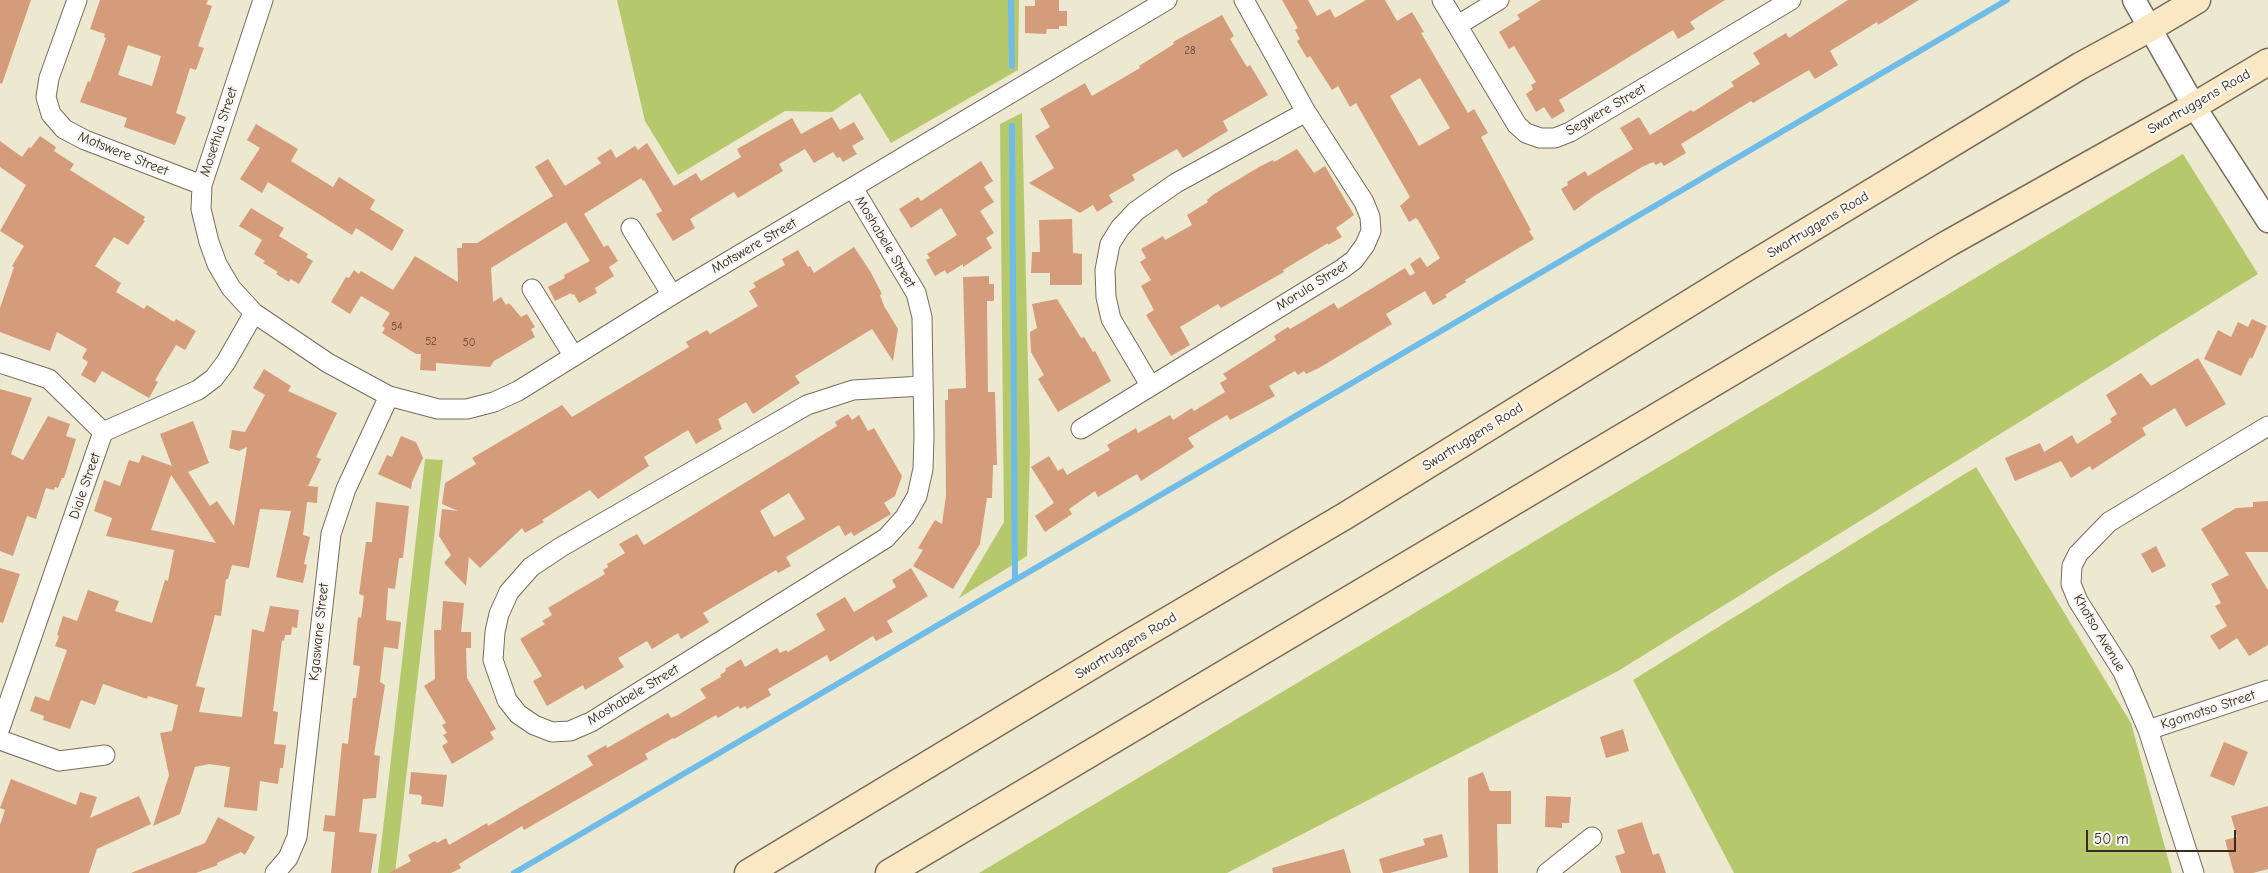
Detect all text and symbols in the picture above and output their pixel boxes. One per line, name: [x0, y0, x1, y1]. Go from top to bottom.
house number: 28: [1184, 44, 1196, 58]
street label: Swartruggens Road: [2145, 66, 2253, 138]
street label: Segwere Street: [1563, 80, 1649, 140]
street label: Mosethla Street: [197, 85, 241, 179]
street label: Motswere Street: [75, 128, 171, 180]
street label: Swartruggens Road: [1764, 188, 1872, 262]
street label: Moshabele Street: [851, 193, 919, 291]
street label: Motswere Street: [708, 215, 800, 277]
street label: Morula Street: [1273, 257, 1351, 315]
house number: 54: [391, 320, 403, 334]
house number: 52: [425, 335, 437, 349]
house number: 50: [463, 336, 475, 350]
street label: Swartruggens Road: [1420, 399, 1526, 475]
street label: Diale Street: [66, 451, 104, 521]
street label: Kgaswane Street: [306, 582, 332, 682]
street label: Khotso Avenue: [2069, 591, 2129, 675]
street label: Swartruggens Road: [1072, 609, 1180, 683]
street label: Moshabele Street: [584, 661, 682, 729]
street label: Kgomotso Street: [2159, 687, 2257, 733]
scale bar: [2088, 820, 2238, 852]
text: 50 m: [2094, 830, 2129, 848]

